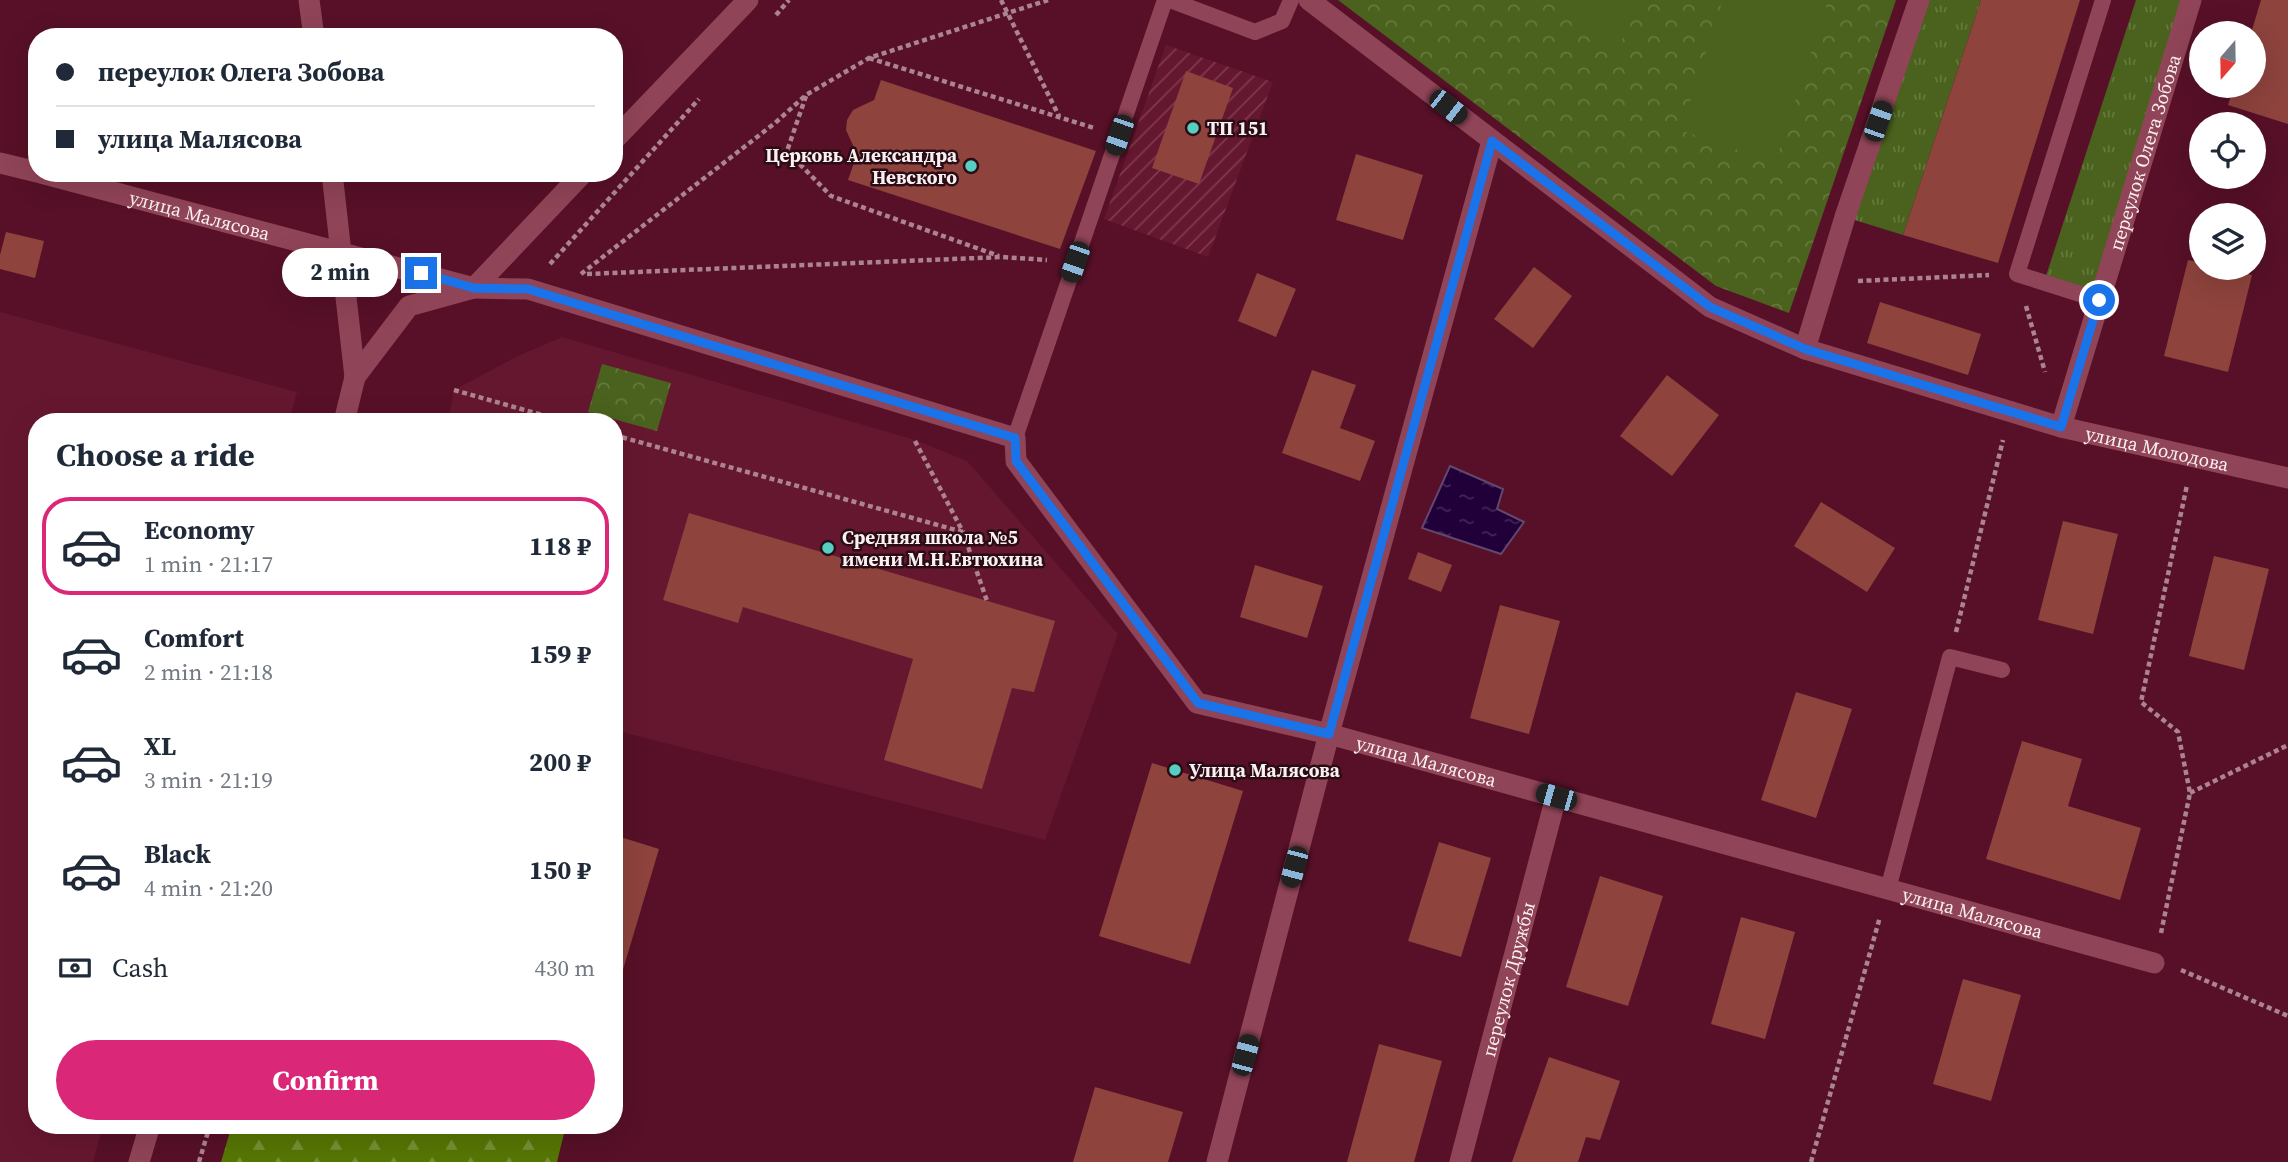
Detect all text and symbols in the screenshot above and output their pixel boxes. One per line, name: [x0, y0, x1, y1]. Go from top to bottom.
north arrow: [2189, 21, 2266, 98]
map controls: [2189, 21, 2266, 280]
street label: переулок Олега Зобова: [2102, 51, 2187, 254]
text: переулок Олега Зобова: [98, 54, 385, 90]
car: [1425, 86, 1472, 128]
car: [1862, 98, 1895, 144]
car: [1103, 112, 1136, 158]
button: locate: [2189, 112, 2266, 189]
place label: ТП 151: [1207, 115, 1268, 141]
marker: ТП 151: [1185, 120, 1201, 136]
text: улица Малясова: [98, 121, 302, 157]
place label: Церковь Александра Невского: [765, 142, 958, 190]
marker: Церковь Александра Невского: [963, 158, 979, 174]
street label: улица Малясова: [126, 184, 273, 246]
button: layers: [2189, 203, 2266, 280]
car: [1059, 239, 1092, 285]
callout: 2 min: [281, 248, 396, 298]
text: 2 min: [310, 256, 370, 288]
route end: [405, 257, 437, 289]
route start: [2083, 284, 2115, 316]
street label: улица Молодова: [2083, 420, 2232, 477]
text: Choose a ride: [56, 433, 255, 477]
text: Economy: [144, 512, 255, 548]
icon: car: [60, 515, 123, 578]
place label: Средняя школа №5 имени М.Н.Евтюхина: [842, 524, 1044, 572]
text: 118 ₽: [529, 528, 591, 564]
marker: Средняя школа №5 имени М.Н.Евтюхина: [820, 540, 836, 556]
text: 1 min · 21:17: [144, 548, 273, 580]
text: Comfort: [144, 620, 244, 656]
icon: car: [60, 623, 123, 686]
text: 159 ₽: [529, 636, 591, 672]
text: 2 min · 21:18: [144, 656, 273, 688]
text: XL: [144, 728, 176, 764]
street label: улица Малясова: [1353, 729, 1500, 793]
icon: car: [60, 731, 123, 794]
text: 200 ₽: [529, 744, 591, 780]
place label: Улица Малясова: [1189, 757, 1341, 783]
marker: Улица Малясова: [1167, 762, 1183, 778]
text: 3 min · 21:19: [144, 764, 273, 796]
car: [1533, 781, 1580, 813]
text: Black: [144, 836, 211, 872]
icon: car: [60, 839, 123, 902]
car: [1279, 844, 1310, 890]
text: 150 ₽: [529, 852, 591, 888]
text: 4 min · 21:20: [144, 872, 273, 904]
street label: улица Малясова: [1899, 881, 2046, 945]
street label: переулок Дружбы: [1475, 899, 1541, 1060]
icon: cash: [56, 949, 94, 987]
text: Cash: [112, 950, 168, 986]
text: 430 m: [534, 952, 595, 984]
car: [1230, 1032, 1261, 1078]
button: Confirm: [56, 1040, 595, 1120]

